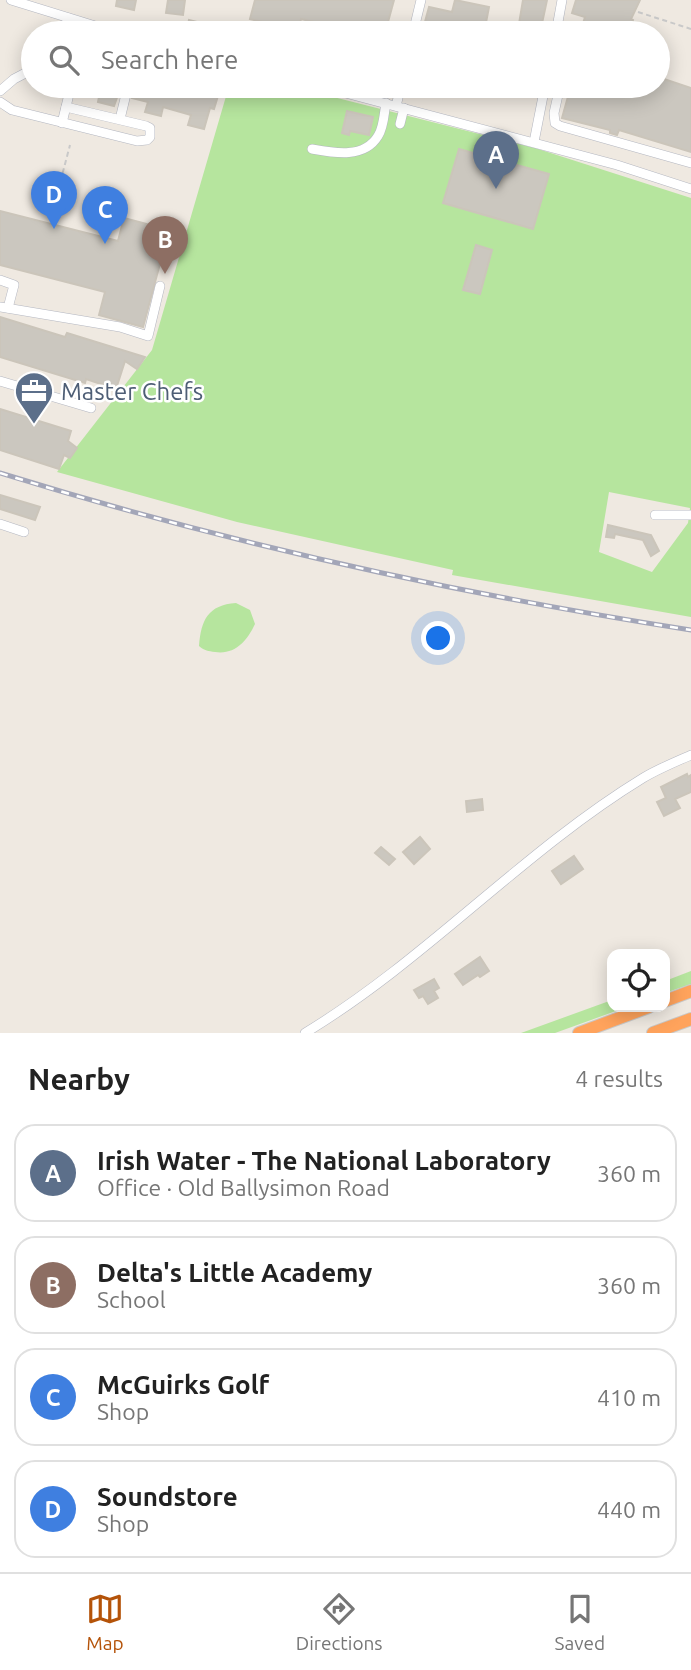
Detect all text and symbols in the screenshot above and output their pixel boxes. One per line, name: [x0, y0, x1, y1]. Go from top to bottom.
search box: [21, 21, 670, 98]
icon: search: [45, 41, 83, 79]
text: Search here: [101, 45, 238, 74]
pin: A: [473, 131, 519, 189]
pin: D: [31, 171, 77, 229]
pin: C: [82, 186, 128, 244]
pin: B: [142, 216, 188, 274]
office icon: Master Chefs: [13, 370, 55, 425]
place label: Master Chefs: [61, 378, 203, 405]
your location: [421, 621, 455, 655]
map controls: [607, 949, 670, 1012]
button: locate: [607, 949, 670, 1012]
text: Nearby: [28, 1062, 130, 1096]
text: 4 results: [575, 1066, 663, 1091]
text: Irish Water - The National Laboratory: [97, 1146, 551, 1175]
text: A: [45, 1161, 61, 1186]
text: 360 m: [597, 1161, 661, 1186]
text: Office · Old Ballysimon Road: [97, 1175, 390, 1200]
text: Delta's Little Academy: [97, 1258, 372, 1287]
text: B: [45, 1273, 61, 1298]
text: 360 m: [597, 1273, 661, 1298]
text: School: [97, 1287, 166, 1312]
text: McGuirks Golf: [97, 1370, 269, 1399]
text: C: [46, 1385, 60, 1410]
text: 410 m: [597, 1385, 661, 1410]
text: Shop: [97, 1399, 149, 1424]
text: Soundstore: [97, 1482, 238, 1511]
text: D: [45, 1497, 61, 1522]
text: 440 m: [597, 1497, 661, 1522]
text: Shop: [97, 1511, 149, 1536]
tab: Map: [86, 1590, 124, 1654]
tab: Directions: [296, 1590, 383, 1654]
tab: Saved: [554, 1590, 605, 1654]

